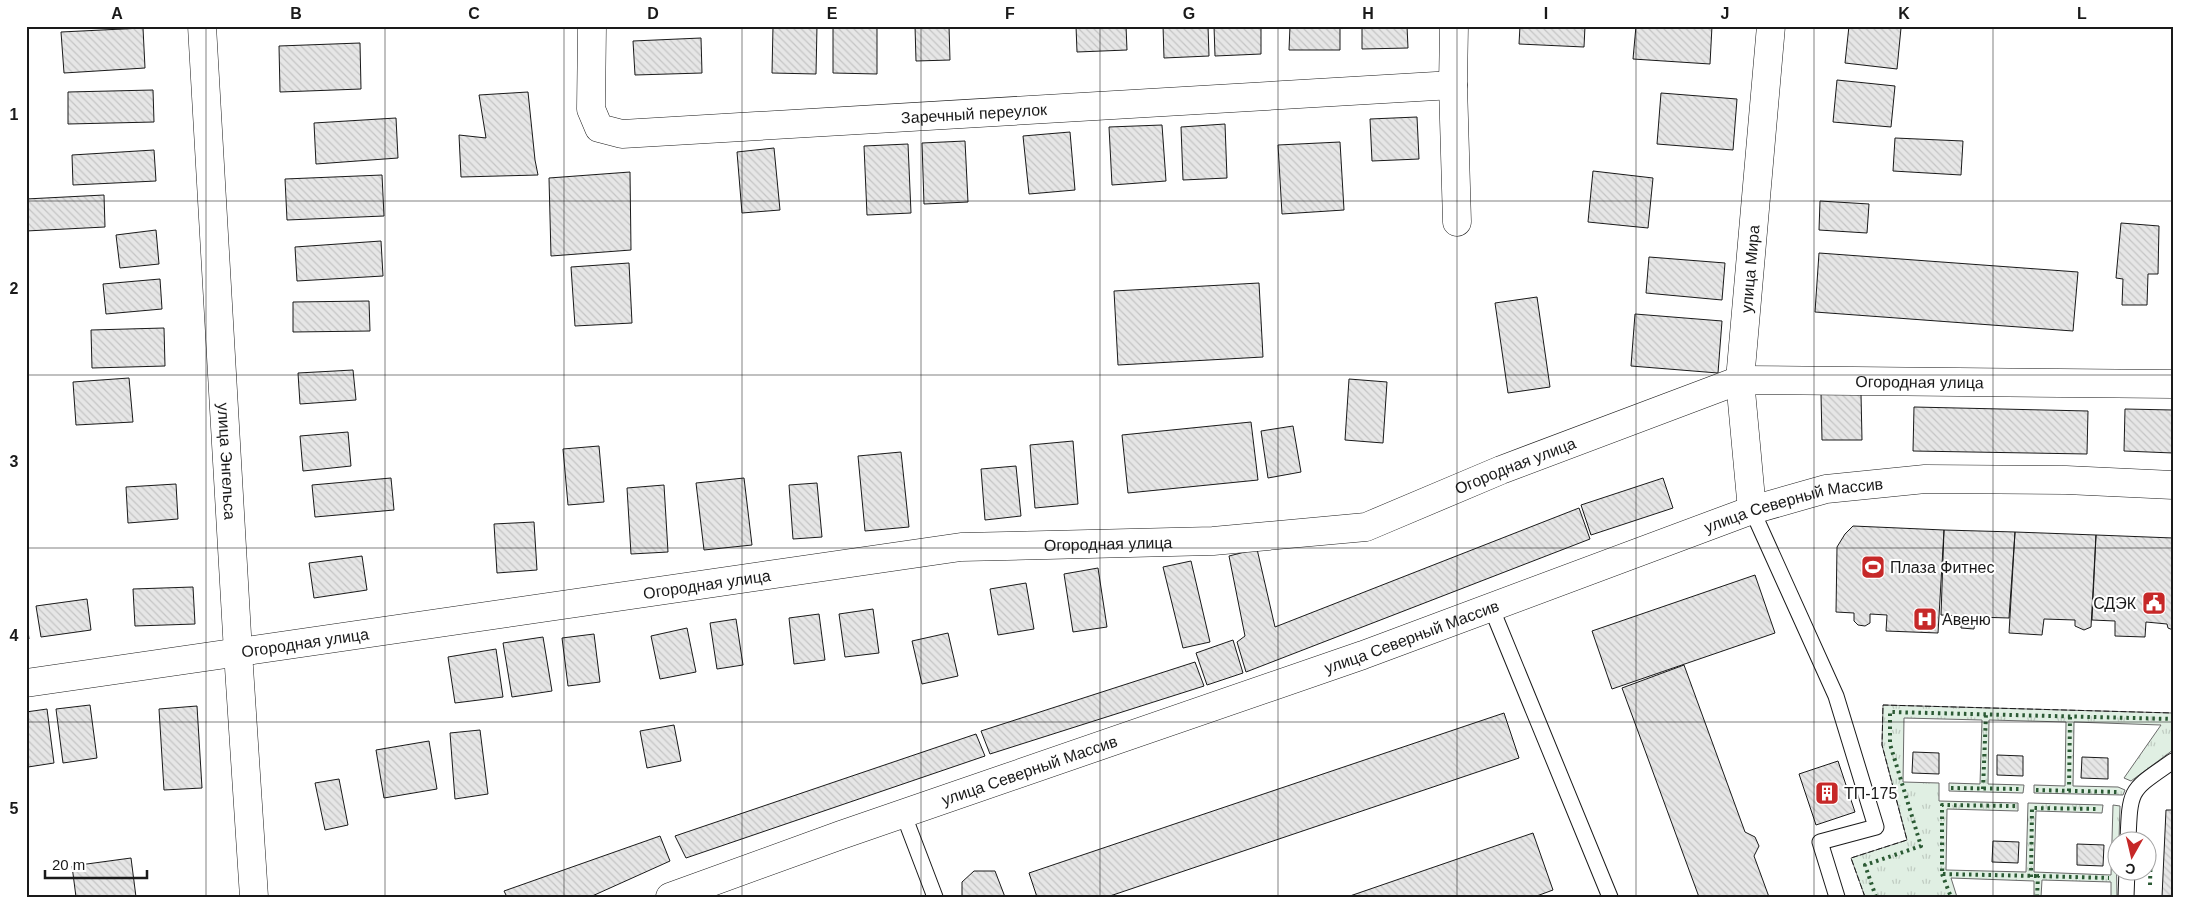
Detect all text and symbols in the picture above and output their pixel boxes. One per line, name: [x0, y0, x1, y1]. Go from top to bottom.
text: A: [111, 5, 123, 22]
text: B: [290, 5, 302, 22]
text: C: [468, 5, 480, 22]
text: D: [647, 5, 659, 22]
text: E: [827, 5, 838, 22]
text: F: [1005, 5, 1015, 22]
text: G: [1183, 5, 1195, 22]
text: H: [1362, 5, 1374, 22]
text: I: [1544, 5, 1548, 22]
text: J: [1721, 5, 1729, 22]
text: K: [1898, 5, 1910, 22]
text: L: [2077, 5, 2087, 22]
street label: Заречный переулок: [901, 100, 1048, 126]
text: 1: [10, 106, 19, 123]
street label: улица Мира: [1737, 224, 1762, 314]
text: 2: [10, 280, 19, 297]
street label: Огородная улица: [1855, 373, 1984, 391]
street label: улица Энгельса: [215, 402, 239, 520]
street label: Огородная улица: [1452, 434, 1578, 497]
text: 3: [10, 453, 19, 470]
street label: улица Северный Массив: [1702, 475, 1884, 536]
street label: Огородная улица: [1044, 533, 1173, 554]
sports icon: Плаза Фитнес: [1860, 554, 1886, 580]
place label: Плаза Фитнес: [1890, 559, 1994, 576]
street label: Огородная улица: [642, 566, 772, 602]
public building icon: СДЭК: [2141, 590, 2167, 616]
place label: СДЭК: [2093, 595, 2137, 612]
street label: улица Северный Массив: [1322, 597, 1501, 676]
hospital icon: Авеню: [1912, 606, 1938, 632]
place label: Авеню: [1942, 611, 1991, 628]
street label: Огородная улица: [240, 625, 370, 660]
text: 4: [10, 627, 19, 644]
street label: улица Северный Массив: [939, 732, 1119, 808]
building icon: ТП-175: [1814, 780, 1840, 806]
place label: ТП-175: [1844, 785, 1897, 802]
text: 5: [10, 800, 19, 817]
north arrow: [2106, 830, 2156, 880]
scale bar: [45, 848, 148, 880]
text: 20 m: [52, 856, 85, 873]
text: С: [2124, 860, 2136, 878]

